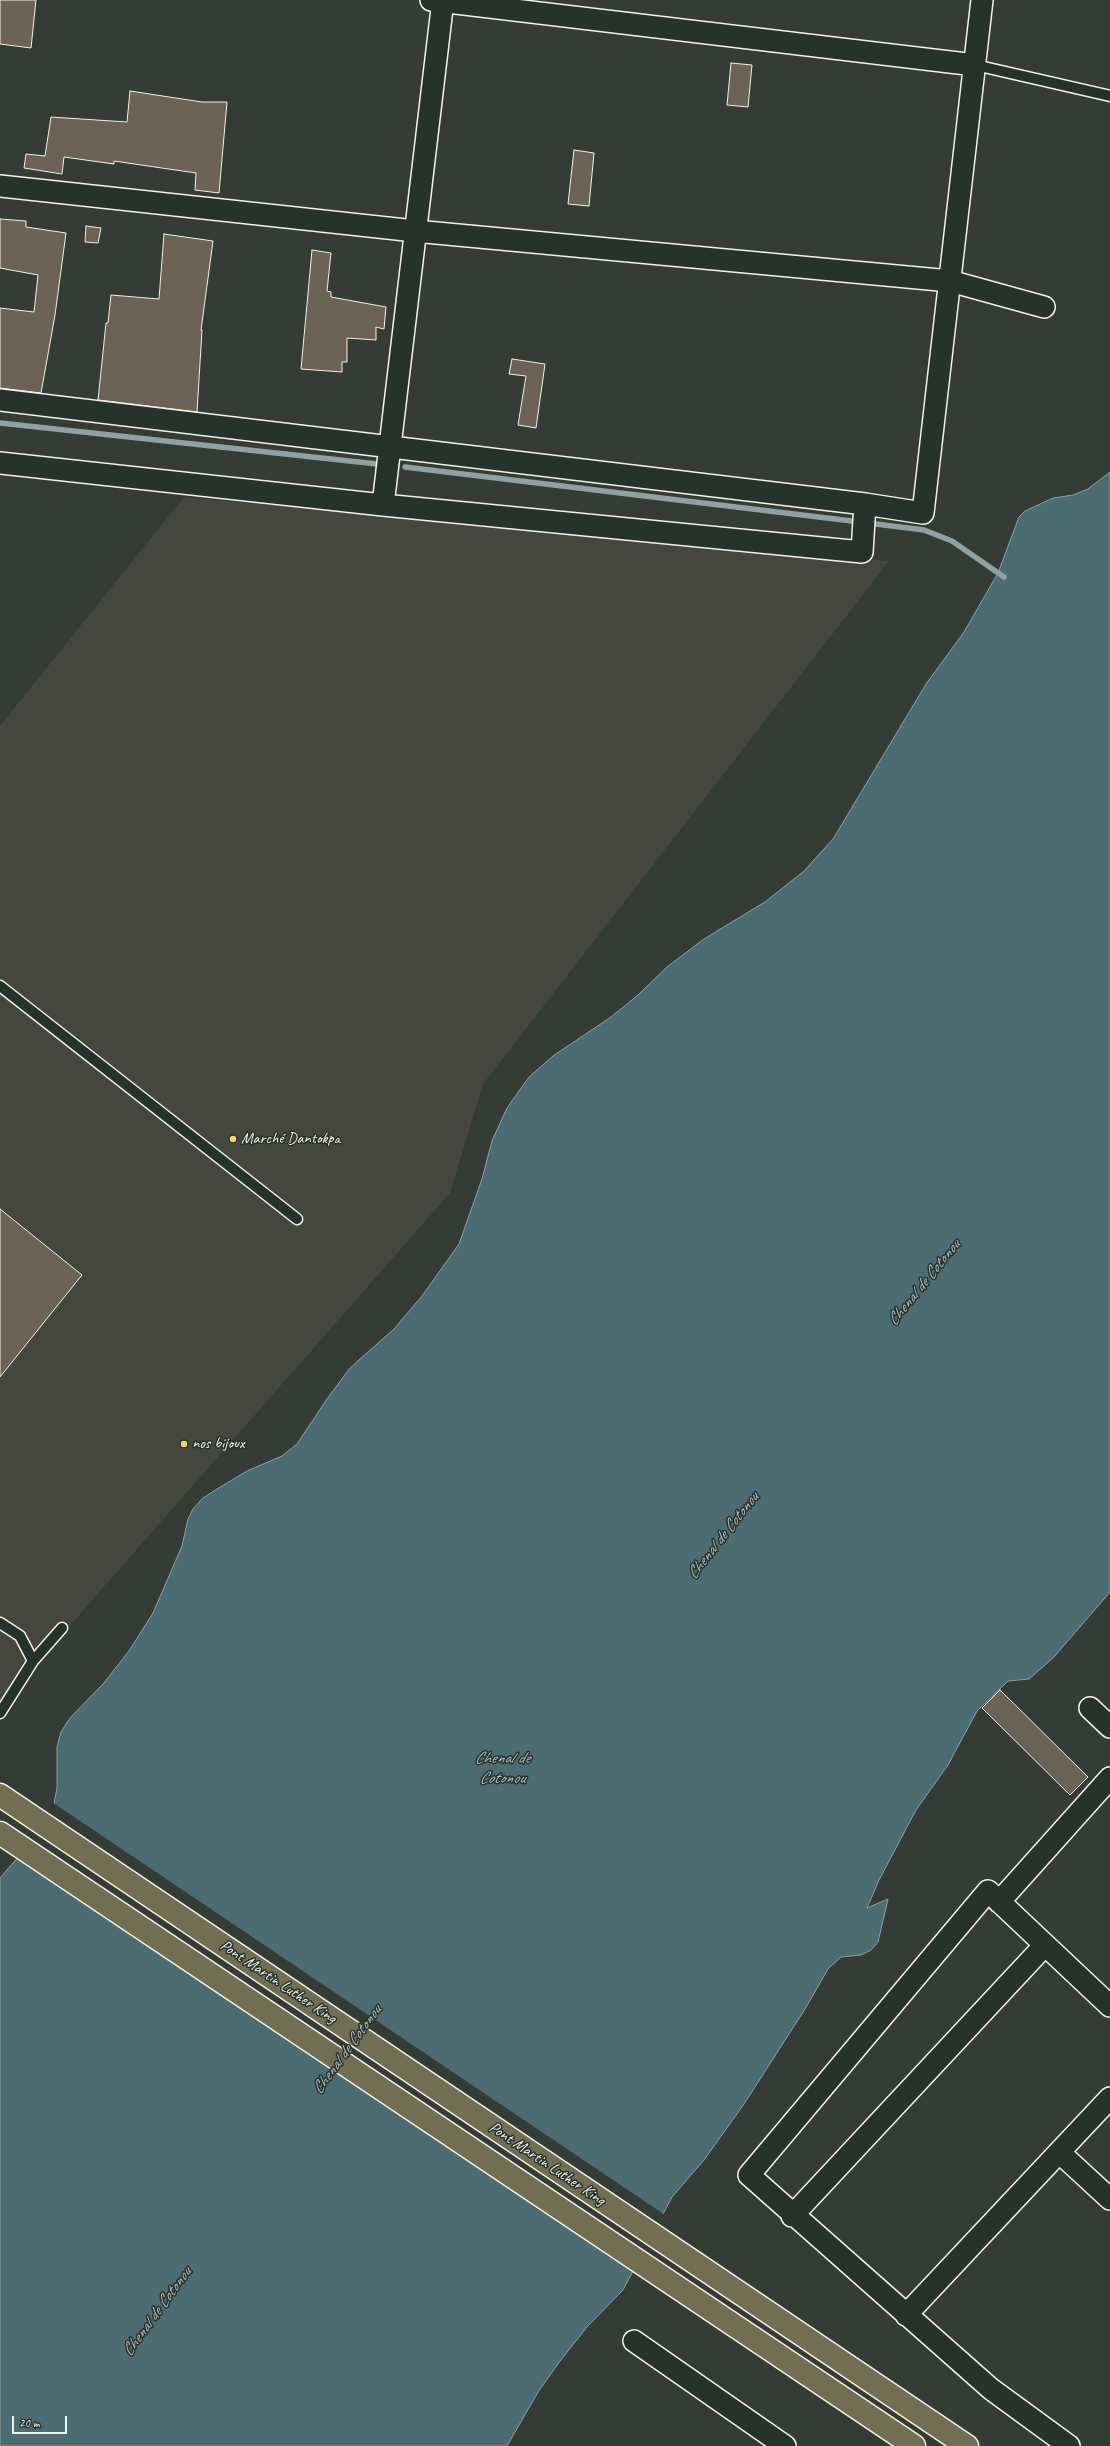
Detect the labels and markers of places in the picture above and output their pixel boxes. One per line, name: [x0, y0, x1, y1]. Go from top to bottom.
place label: Marché Dantokpa: [241, 1129, 340, 1149]
marker: Marché Dantokpa: [228, 1134, 238, 1144]
place label: nos bijoux: [192, 1434, 244, 1454]
marker: nos bijoux: [179, 1439, 189, 1449]

